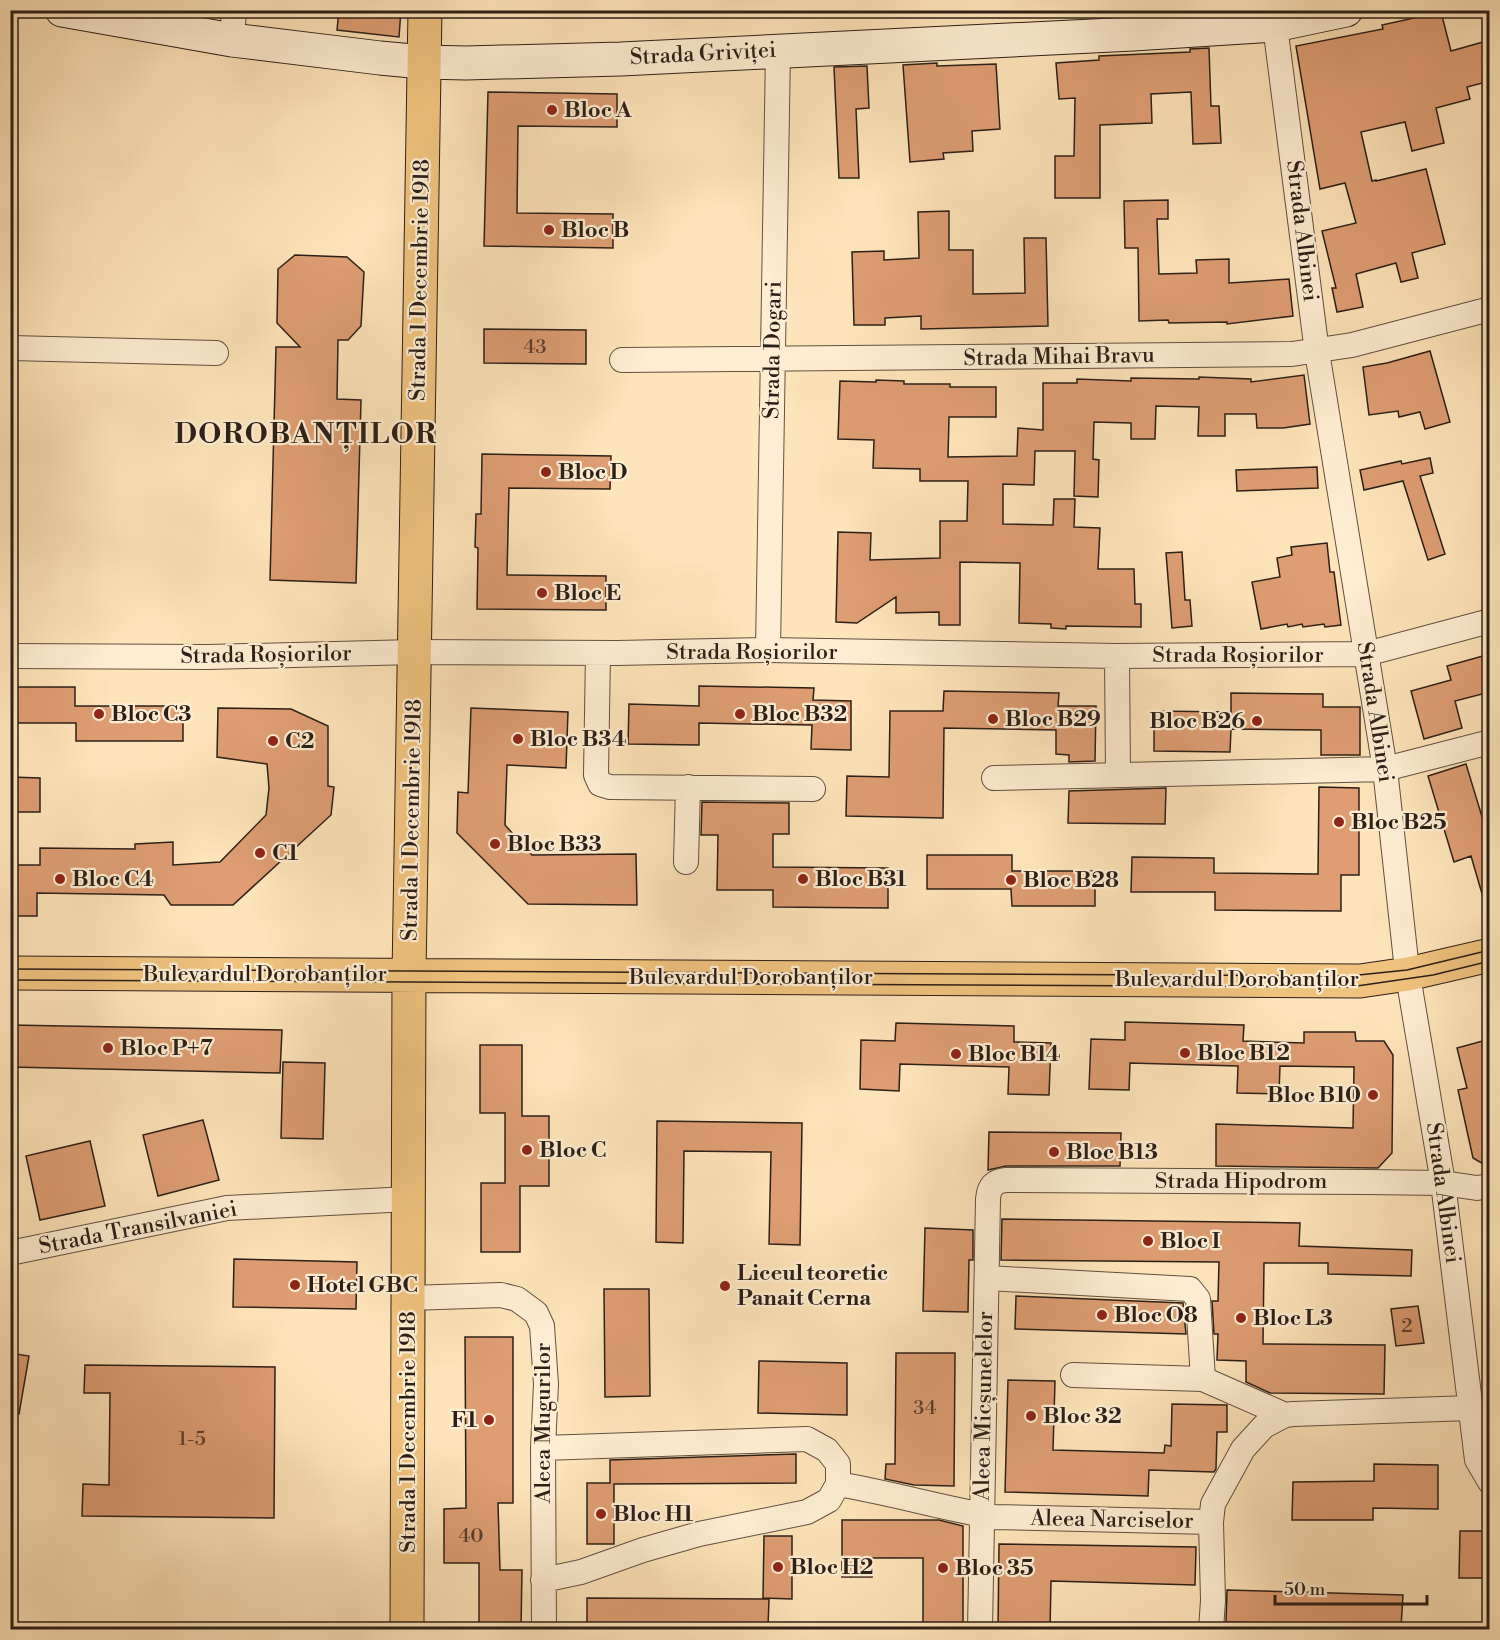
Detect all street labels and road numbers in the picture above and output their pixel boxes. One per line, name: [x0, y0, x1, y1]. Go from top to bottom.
street label: Strada Griviței: [629, 37, 777, 71]
street label: Strada 1 Decembrie 1918: [404, 159, 436, 401]
street label: Strada Albinei: [1280, 159, 1324, 303]
street label: Strada Dogari: [758, 281, 788, 419]
street label: Strada Mihai Bravu: [963, 342, 1155, 372]
street label: Strada Roșiorilor: [666, 639, 838, 666]
street label: Strada Roșiorilor: [180, 640, 352, 670]
street label: Strada Albinei: [1351, 640, 1399, 784]
street label: Strada Roșiorilor: [1152, 642, 1324, 669]
street label: Strada 1 Decembrie 1918: [396, 699, 428, 941]
street label: Bulevardul Dorobanților: [142, 961, 387, 988]
street label: Bulevardul Dorobanților: [628, 964, 873, 991]
street label: Bulevardul Dorobanților: [1114, 966, 1359, 993]
street label: Strada Albinei: [1420, 1121, 1466, 1265]
street label: Strada Hipodrom: [1155, 1168, 1327, 1195]
street label: Strada Transilvaniei: [36, 1196, 240, 1260]
street label: Strada 1 Decembrie 1918: [395, 1311, 422, 1553]
street label: Aleea Micșunelelor: [969, 1311, 999, 1502]
street label: Aleea Mugurilor: [530, 1343, 557, 1505]
street label: Aleea Narciselor: [1029, 1505, 1194, 1535]

